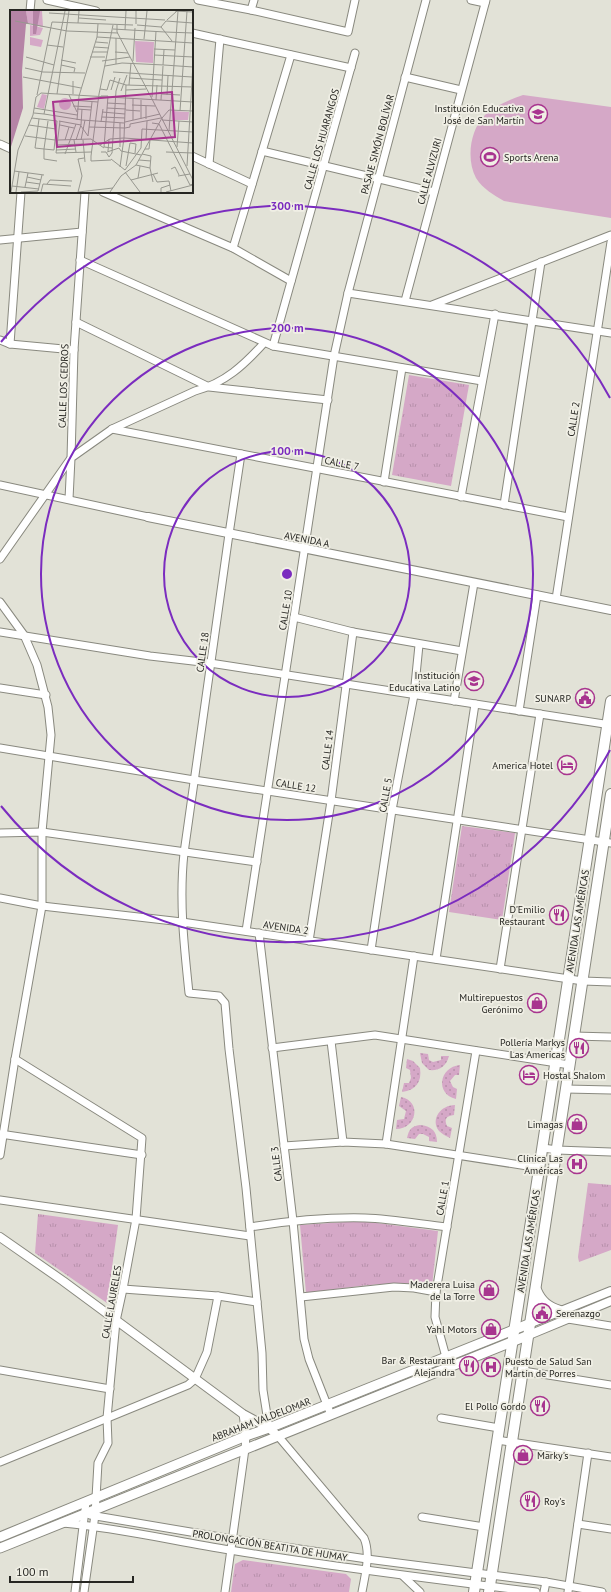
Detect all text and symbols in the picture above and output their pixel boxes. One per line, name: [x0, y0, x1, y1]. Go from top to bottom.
inset map: [10, 10, 193, 193]
street label: CALLE LOS HUARANGOS: [301, 87, 342, 191]
street label: PASAJE SIMÓN BOLÍVAR: [358, 93, 397, 196]
place label: Institución Educativa José de San Martín: [434, 102, 524, 127]
school or university icon: Institución Educativa José de San Martín: [527, 103, 549, 125]
street label: CALLE ALVIZURI: [414, 136, 445, 206]
sports icon: Sports Arena: [479, 146, 501, 168]
place label: Sports Arena: [504, 151, 559, 164]
text: 300 m: [270, 198, 304, 213]
text: 200 m: [270, 320, 304, 335]
street label: CALLE LOS CEDROS: [56, 344, 71, 428]
street label: CALLE 2: [564, 401, 583, 437]
text: 100 m: [270, 443, 304, 458]
street label: CALLE 7: [323, 454, 360, 473]
street label: AVENIDA A: [283, 529, 331, 550]
centre of rings: [280, 567, 294, 581]
street label: CALLE 10: [276, 588, 295, 631]
street label: CALLE 18: [193, 631, 212, 673]
place label: Institución Educativa Latino: [389, 669, 460, 694]
school or university icon: Institución Educativa Latino: [463, 670, 485, 692]
public building icon: SUNARP: [574, 687, 596, 709]
place label: SUNARP: [535, 692, 571, 705]
street label: CALLE 14: [319, 729, 336, 771]
hotel icon: America Hotel: [556, 754, 578, 776]
place label: America Hotel: [492, 759, 553, 772]
street label: CALLE 12: [275, 776, 317, 795]
street label: CALLE 5: [376, 777, 395, 814]
street label: AVENIDA LAS AMÉRICAS: [563, 869, 592, 973]
place label: D'Emilio Restaurant: [499, 903, 546, 928]
restaurant icon: D'Emilio Restaurant: [548, 904, 570, 926]
street label: AVENIDA 2: [262, 918, 310, 937]
place label: Multirepuestos Gerónimo: [459, 991, 523, 1016]
shop icon: Multirepuestos Gerónimo: [526, 992, 548, 1014]
place label: Pollería Markys Las Americas: [500, 1036, 565, 1061]
restaurant icon: Pollería Markys Las Americas: [568, 1037, 590, 1059]
hotel icon: Hostal Shalom: [518, 1064, 540, 1086]
place label: Hostal Shalom: [543, 1069, 605, 1082]
shop icon: Limagas: [566, 1113, 588, 1135]
place label: Limagas: [528, 1118, 563, 1131]
street label: CALLE 3: [268, 1146, 285, 1182]
place label: Clínica Las Américas: [517, 1152, 563, 1177]
hospital icon: Clínica Las Américas: [566, 1153, 588, 1175]
street label: CALLE 1: [433, 1180, 452, 1217]
street label: AVENIDA LAS AMÉRICAS: [514, 1189, 543, 1293]
street label: CALLE LAURELES: [99, 1264, 124, 1340]
place label: Maderera Luisa de la Torre: [410, 1278, 475, 1303]
shop icon: Maderera Luisa de la Torre: [478, 1279, 500, 1301]
public building icon: Serenazgo: [531, 1302, 553, 1324]
place label: Serenazgo: [556, 1307, 600, 1320]
shop icon: Yahl Motors: [480, 1318, 502, 1340]
place label: Yahl Motors: [427, 1323, 477, 1336]
place label: Bar & Restaurant Alejandra: [382, 1354, 456, 1379]
restaurant icon: Bar & Restaurant Alejandra: [458, 1355, 480, 1377]
place label: Puesto de Salud San Martín de Porres: [505, 1355, 592, 1380]
hospital icon: Puesto de Salud San Martín de Porres: [480, 1356, 502, 1378]
street label: ABRAHAM VALDELOMAR: [210, 1395, 313, 1444]
restaurant icon: El Pollo Gordo: [529, 1395, 551, 1417]
place label: El Pollo Gordo: [465, 1400, 526, 1413]
shop icon: Marky's: [512, 1444, 534, 1466]
place label: Marky's: [537, 1449, 568, 1462]
restaurant icon: Roy's: [519, 1490, 541, 1512]
place label: Roy's: [544, 1495, 565, 1508]
street label: PROLONGACIÓN BEATITA DE HUMAY: [191, 1527, 349, 1564]
scale bar: [10, 1558, 133, 1584]
text: 100 m: [16, 1564, 49, 1579]

